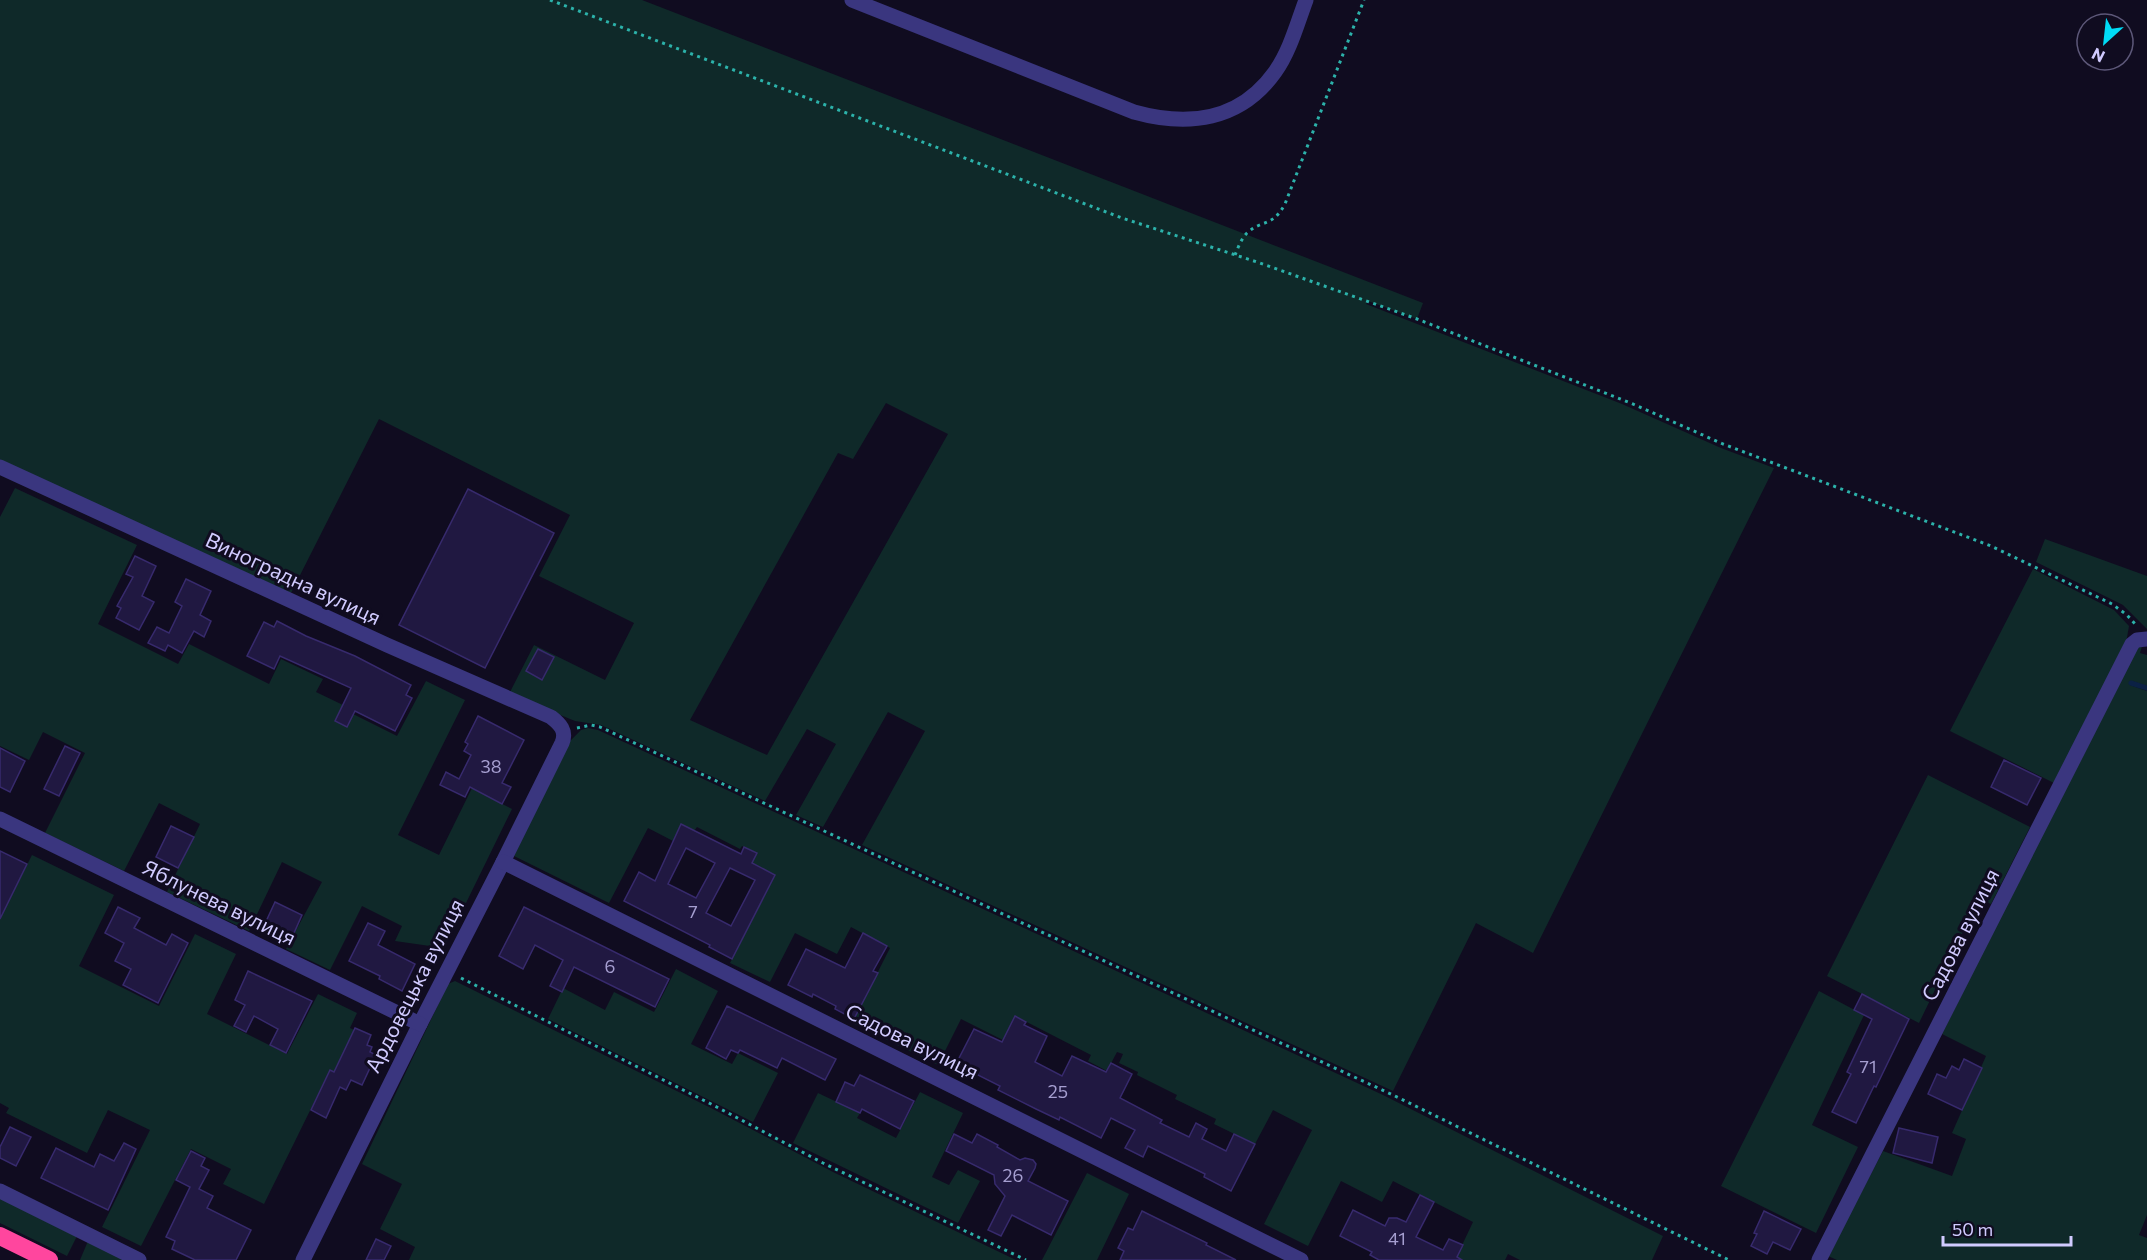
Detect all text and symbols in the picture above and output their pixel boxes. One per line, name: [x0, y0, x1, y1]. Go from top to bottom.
north arrow: [2075, 12, 2135, 72]
text: N: [2088, 45, 2108, 67]
street label: Виноградна вулиця: [202, 526, 385, 629]
house number: 38: [480, 755, 502, 777]
street label: Яблунева вулиця: [139, 854, 300, 950]
street label: Садова вулиця: [1916, 864, 2004, 1005]
street label: Ардовецька вулиця: [359, 894, 468, 1076]
house number: 7: [688, 900, 698, 922]
house number: 6: [605, 955, 615, 977]
street label: Садова вулиця: [842, 998, 983, 1084]
house number: 71: [1859, 1055, 1877, 1077]
house number: 25: [1048, 1080, 1068, 1102]
house number: 26: [1003, 1164, 1023, 1186]
scale bar: [1943, 1209, 2070, 1247]
text: 50 m: [1952, 1218, 1993, 1240]
house number: 41: [1388, 1227, 1406, 1249]

